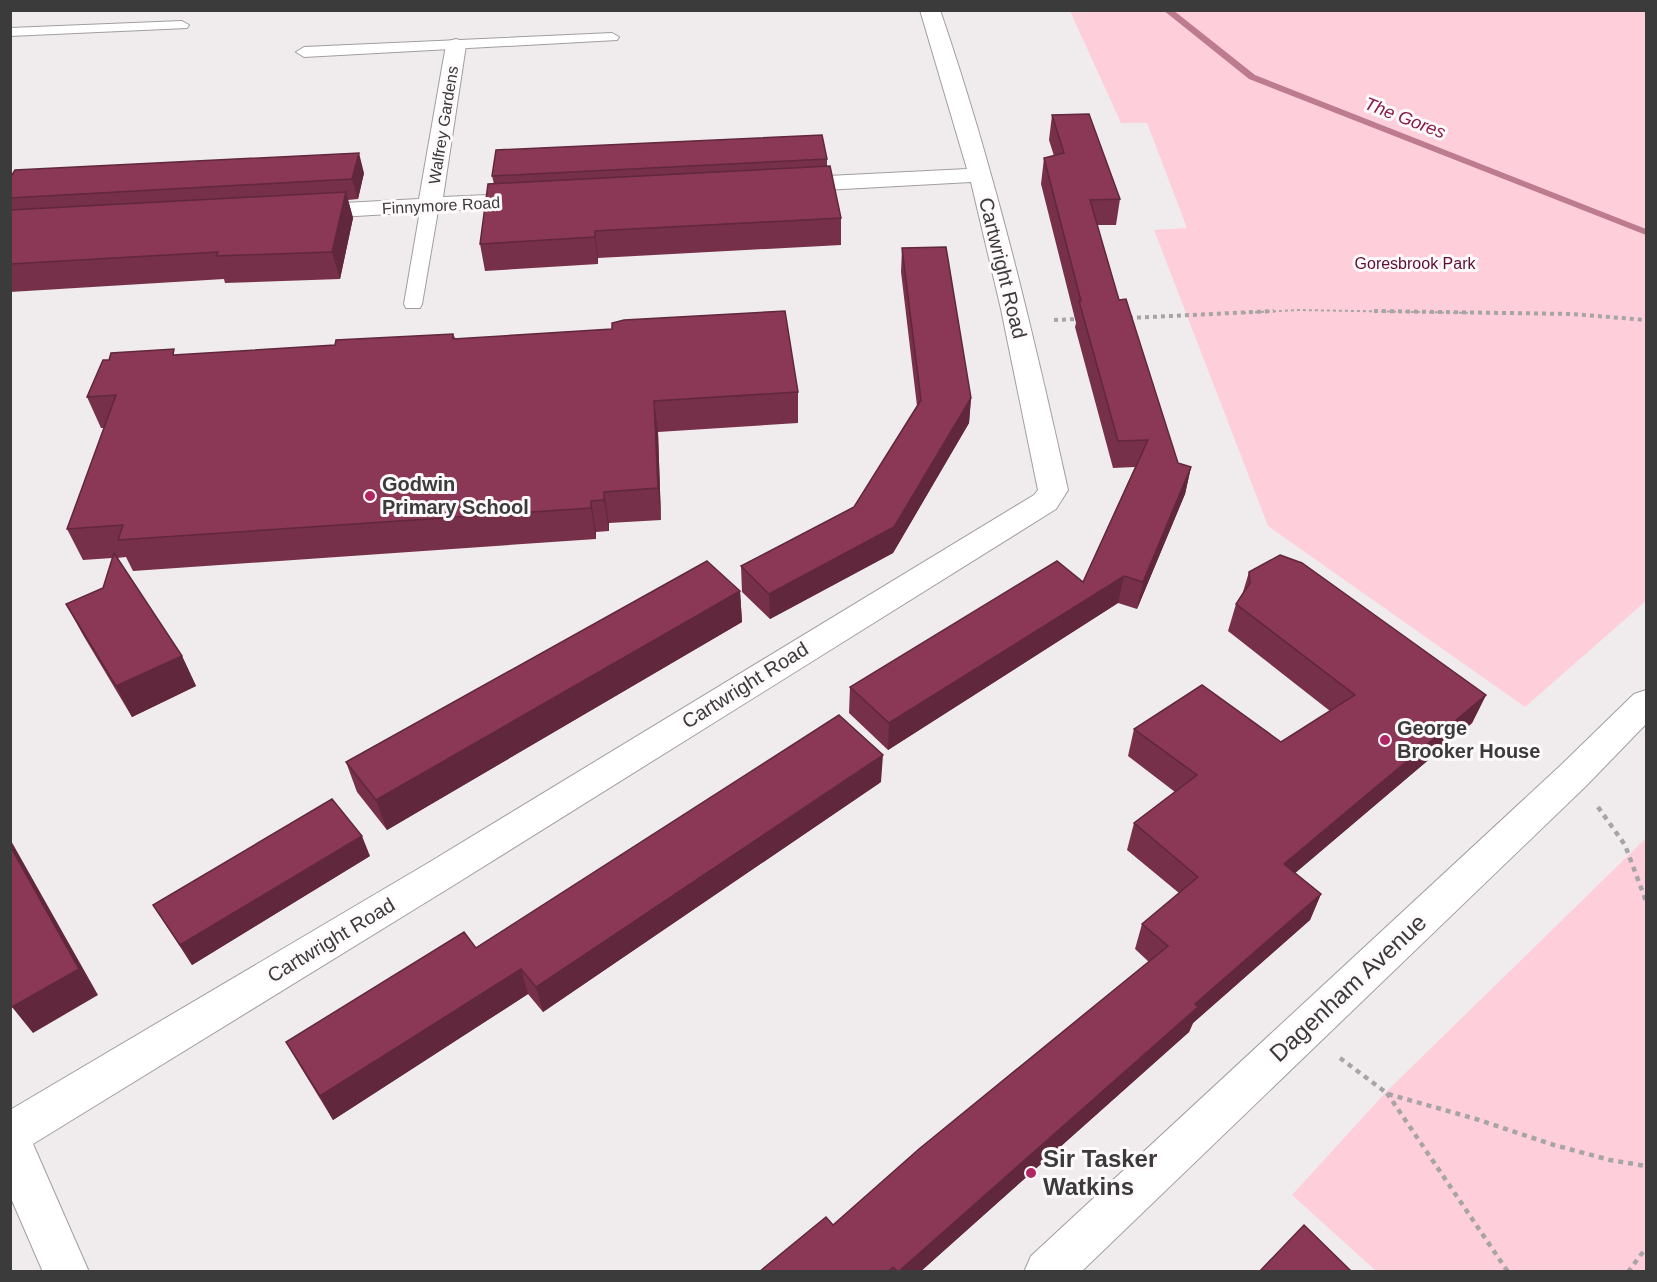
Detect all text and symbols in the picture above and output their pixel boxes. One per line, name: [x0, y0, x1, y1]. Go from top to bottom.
street label: Walfrey Gardens: [426, 65, 461, 185]
water label: The Gores: [1362, 93, 1448, 143]
street label: Finnymore Road: [382, 194, 501, 217]
street label: Cartwright Road: [975, 195, 1031, 341]
park label: Goresbrook Park: [1355, 255, 1476, 272]
place label: Godwin Primary School: [382, 473, 529, 518]
marker: Godwin Primary School: [363, 489, 377, 503]
street label: Cartwright Road: [678, 637, 812, 733]
place label: George Brooker House: [1397, 717, 1540, 762]
marker: George Brooker House: [1378, 733, 1392, 747]
street label: Cartwright Road: [263, 893, 399, 987]
street label: Dagenham Avenue: [1264, 908, 1431, 1067]
place label: Sir Tasker Watkins: [1043, 1145, 1157, 1200]
marker: Sir Tasker Watkins: [1024, 1166, 1038, 1180]

